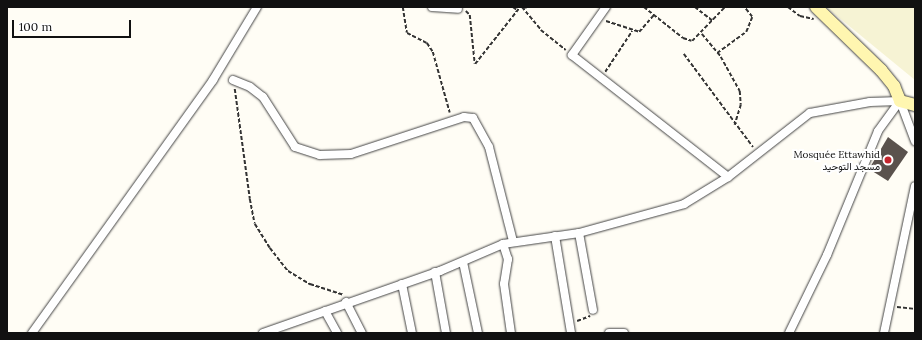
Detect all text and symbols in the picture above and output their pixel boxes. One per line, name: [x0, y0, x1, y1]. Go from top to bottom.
scale bar: [14, 12, 133, 38]
text: 100 m: [19, 19, 52, 34]
place label: Mosquée Ettawhid مسجد التوحيد: [793, 148, 880, 172]
marker: Mosquée Ettawhid مسجد التوحيد: [883, 155, 893, 165]

